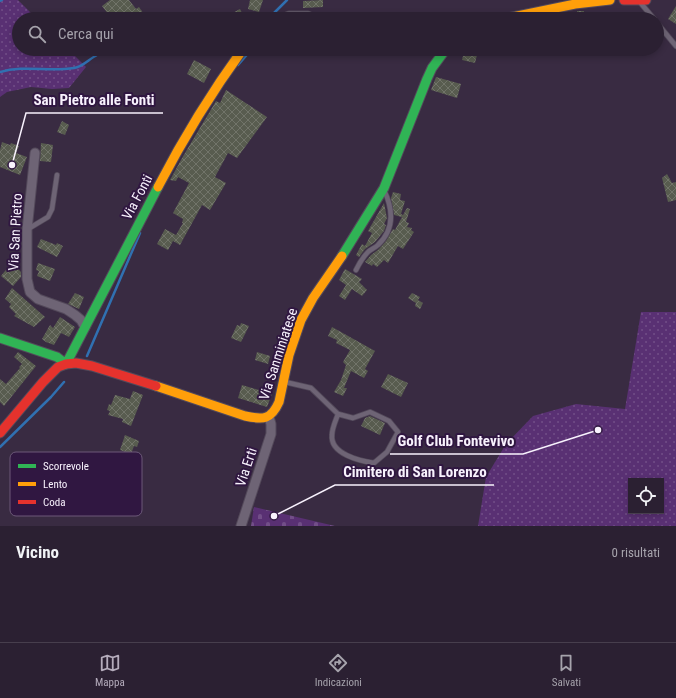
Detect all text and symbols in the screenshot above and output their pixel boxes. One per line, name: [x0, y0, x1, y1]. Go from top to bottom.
search box: [12, 12, 664, 56]
icon: search: [26, 23, 48, 45]
text: Cerca qui: [58, 25, 114, 43]
callout: San Pietro alle Fonti: [26, 86, 163, 113]
text: San Pietro alle Fonti: [33, 91, 155, 109]
street label: Via Fonti: [118, 172, 156, 222]
street label: Via San Pietro: [5, 193, 25, 271]
street label: Via Sanminiatese: [256, 306, 301, 402]
callout: Golf Club Fontevivo: [390, 427, 523, 454]
text: Golf Club Fontevivo: [397, 432, 515, 450]
street label: Via Erti: [232, 446, 260, 488]
legend: [10, 452, 142, 516]
callout: Cimitero di San Lorenzo: [335, 458, 494, 485]
text: Scorrevole: [43, 460, 89, 473]
text: Cimitero di San Lorenzo: [343, 463, 487, 481]
text: Lento: [43, 478, 68, 491]
map controls: [628, 478, 664, 514]
button: locate: [628, 478, 664, 514]
text: Coda: [43, 496, 65, 509]
text: Vicino: [16, 542, 59, 562]
text: 0 risultati: [612, 545, 660, 560]
tab: Mappa: [95, 652, 125, 689]
tab: Indicazioni: [315, 652, 362, 689]
tab: Salvati: [552, 652, 581, 689]

